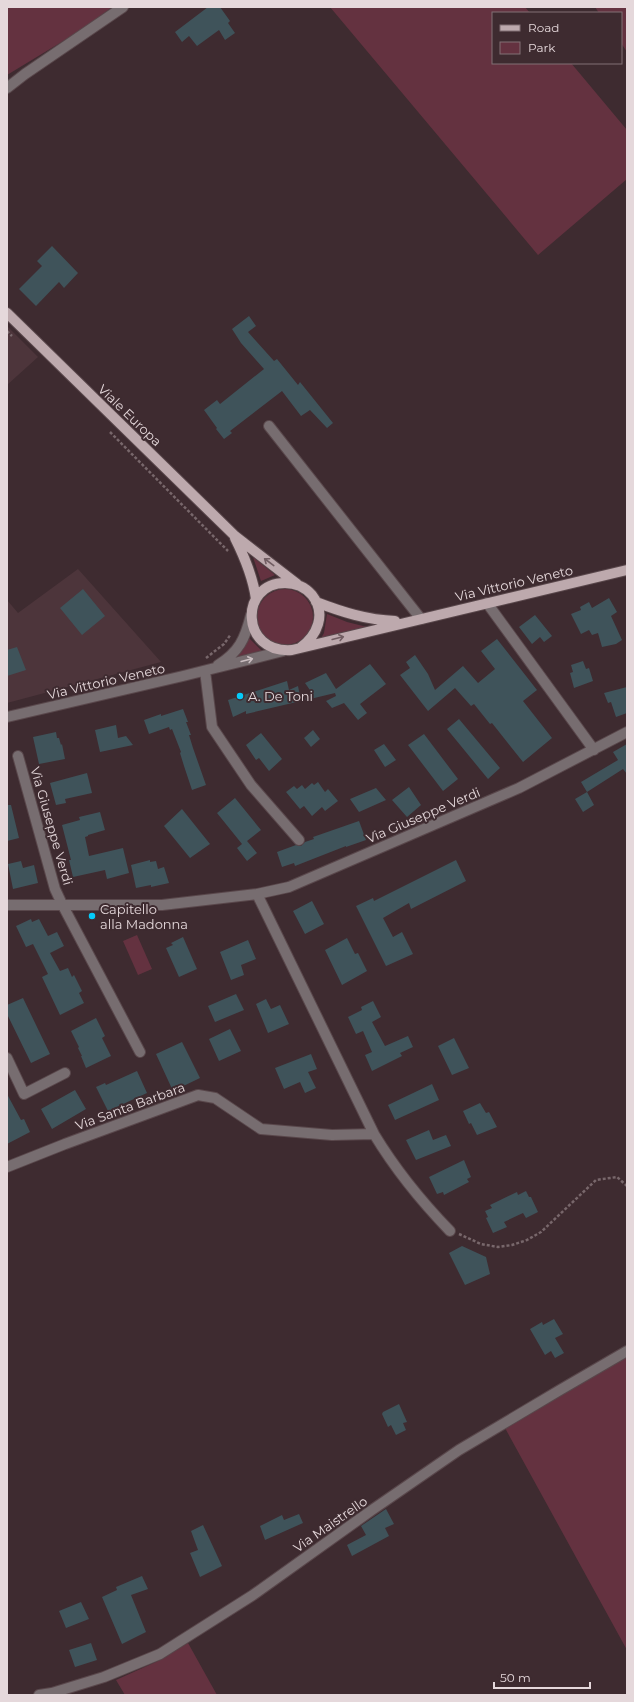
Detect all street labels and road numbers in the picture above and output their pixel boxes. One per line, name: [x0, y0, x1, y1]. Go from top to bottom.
street label: Viale Europa: [95, 381, 165, 449]
street label: Via Vittorio Veneto: [454, 562, 574, 604]
street label: Via Vittorio Veneto: [46, 660, 166, 702]
street label: Via Giuseppe Verdi: [27, 765, 77, 887]
street label: Via Giuseppe Verdi: [364, 784, 482, 846]
street label: Via Santa Barbara: [73, 1079, 187, 1133]
street label: Via Maistrello: [290, 1493, 370, 1555]

